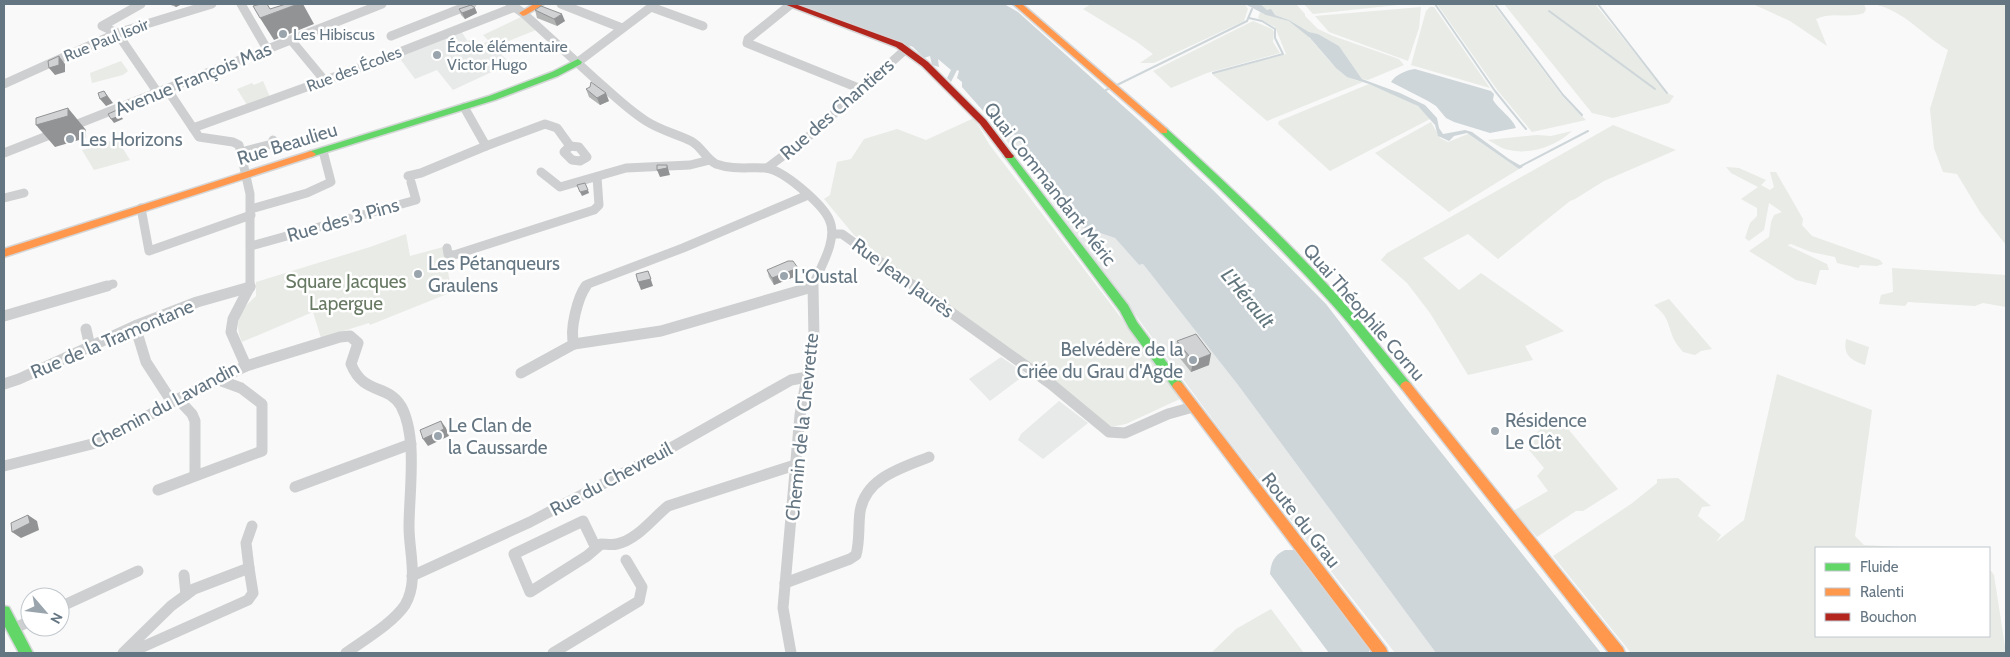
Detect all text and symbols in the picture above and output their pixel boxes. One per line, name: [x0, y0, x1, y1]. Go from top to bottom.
street label: Rue Paul Isoir: [61, 14, 152, 66]
place label: Les Hibiscus: [293, 25, 375, 44]
marker: Les Hibiscus: [277, 28, 289, 40]
street label: Avenue François Mas: [111, 37, 275, 121]
place label: École élémentaire Victor Hugo: [447, 37, 568, 74]
street label: Rue des Écoles: [304, 42, 404, 96]
marker: École élémentaire Victor Hugo: [431, 49, 443, 61]
street label: Rue des Chantiers: [775, 53, 899, 165]
street label: Quai Commandant Méric: [979, 98, 1121, 271]
street label: Rue Beaulieu: [234, 118, 340, 170]
place label: Les Horizons: [80, 128, 183, 151]
marker: Les Horizons: [64, 133, 76, 145]
street label: Rue des 3 Pins: [284, 193, 402, 247]
street label: Rue Jean Jaurès: [847, 233, 959, 323]
street label: Quai Théophile Cornu: [1298, 239, 1430, 385]
place label: Les Pétanqueurs Graulens: [428, 252, 560, 297]
water label: L'Hérault: [1216, 263, 1280, 333]
place label: L'Oustal: [794, 265, 858, 288]
marker: Les Pétanqueurs Graulens: [412, 268, 424, 280]
park label: Square Jacques Lapergue: [286, 270, 407, 315]
marker: L'Oustal: [778, 270, 790, 282]
street label: Rue de la Tramontane: [27, 294, 197, 384]
street label: Chemin de la Chevrette: [781, 332, 823, 522]
place label: Belvédère de la Criée du Grau d'Agde: [1017, 338, 1183, 383]
marker: Belvédère de la Criée du Grau d'Agde: [1187, 354, 1199, 366]
street label: Chemin du Lavandin: [87, 356, 243, 454]
place label: Résidence Le Clôt: [1505, 409, 1587, 454]
place label: Le Clan de la Caussarde: [448, 414, 548, 459]
marker: Résidence Le Clôt: [1489, 425, 1501, 437]
marker: Le Clan de la Caussarde: [432, 430, 444, 442]
street label: Rue du Chevreuil: [546, 437, 676, 521]
street label: Route du Grau: [1257, 468, 1345, 572]
legend: [1815, 547, 1990, 637]
text: Fluide: [1860, 558, 1899, 576]
text: Ralenti: [1860, 583, 1904, 601]
north arrow: [20, 587, 70, 637]
text: Bouchon: [1860, 608, 1917, 626]
text: N: [46, 610, 67, 627]

